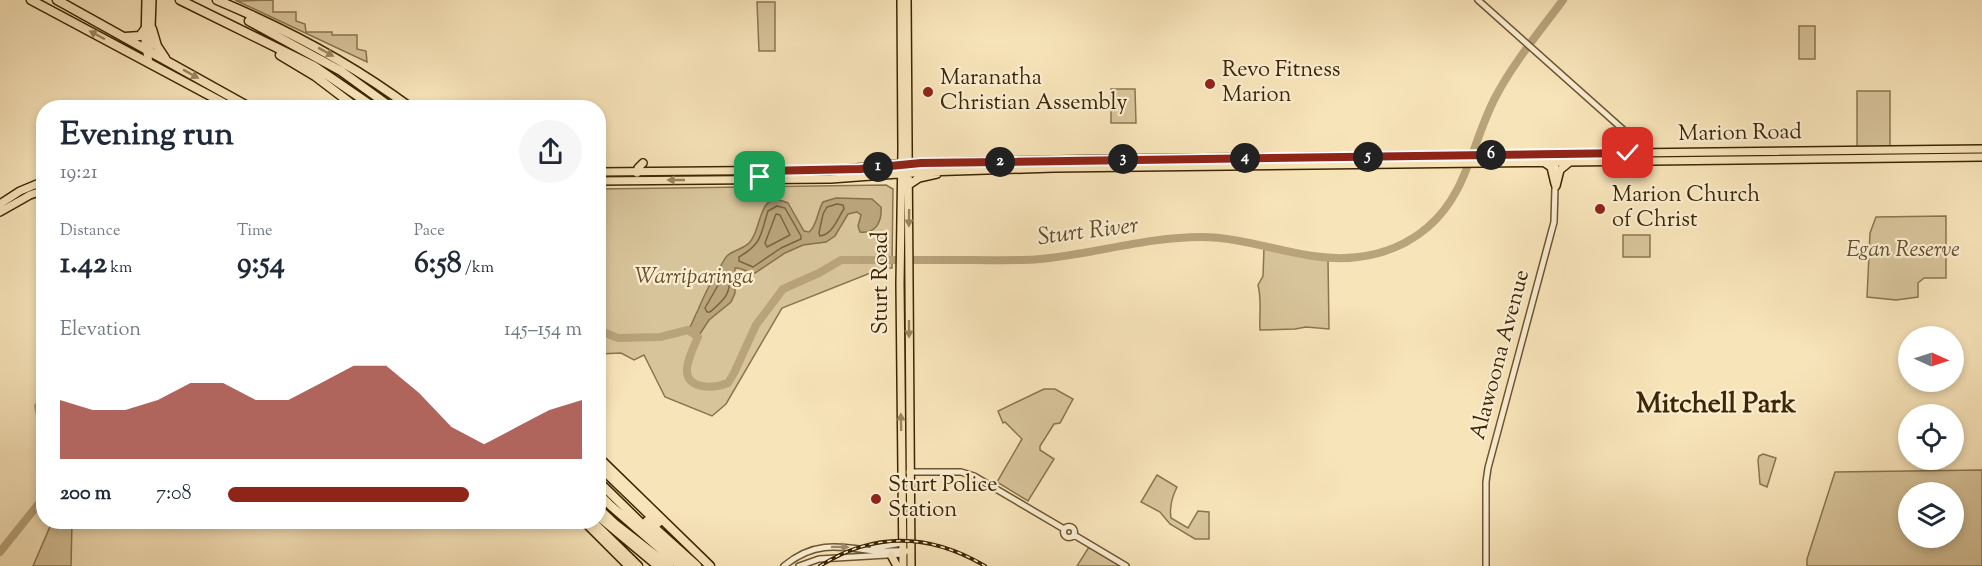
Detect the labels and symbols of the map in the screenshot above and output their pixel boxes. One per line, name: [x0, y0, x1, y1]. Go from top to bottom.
one-way arrow: [89, 30, 106, 40]
one-way arrow: [318, 47, 335, 57]
place label: Revo Fitness Marion: [1222, 55, 1341, 112]
place label: Maranatha Christian Assembly: [940, 63, 1127, 120]
one-way arrow: [183, 69, 200, 79]
marker: Revo Fitness Marion: [1203, 77, 1217, 91]
marker: Maranatha Christian Assembly: [921, 85, 935, 99]
street label: Marion Road: [1678, 117, 1802, 151]
pin: [1602, 127, 1653, 178]
pin: 6: [1476, 140, 1506, 170]
pin: 5: [1353, 142, 1383, 172]
pin: 4: [1230, 143, 1260, 173]
pin: 3: [1108, 144, 1138, 174]
pin: 2: [985, 147, 1015, 177]
pin: [734, 151, 785, 202]
pin: 1: [863, 152, 893, 182]
one-way arrow: [667, 175, 686, 185]
place label: Marion Church of Christ: [1612, 180, 1760, 237]
marker: Marion Church of Christ: [1593, 202, 1607, 216]
one-way arrow: [904, 209, 914, 228]
water label: Sturt River: [1036, 209, 1141, 255]
street label: Sturt Road: [866, 231, 898, 335]
park label: Egan Reserve: [1846, 235, 1960, 267]
park label: Warriparinga: [635, 262, 753, 294]
street label: Alawoona Avenue: [1463, 266, 1539, 444]
one-way arrow: [904, 319, 914, 338]
north arrow: [1898, 326, 1964, 392]
district label: Mitchell Park: [1636, 385, 1797, 425]
one-way arrow: [897, 412, 906, 431]
place label: Sturt Police Station: [888, 470, 998, 527]
marker: Sturt Police Station: [869, 492, 883, 506]
one-way arrow: [830, 542, 849, 552]

